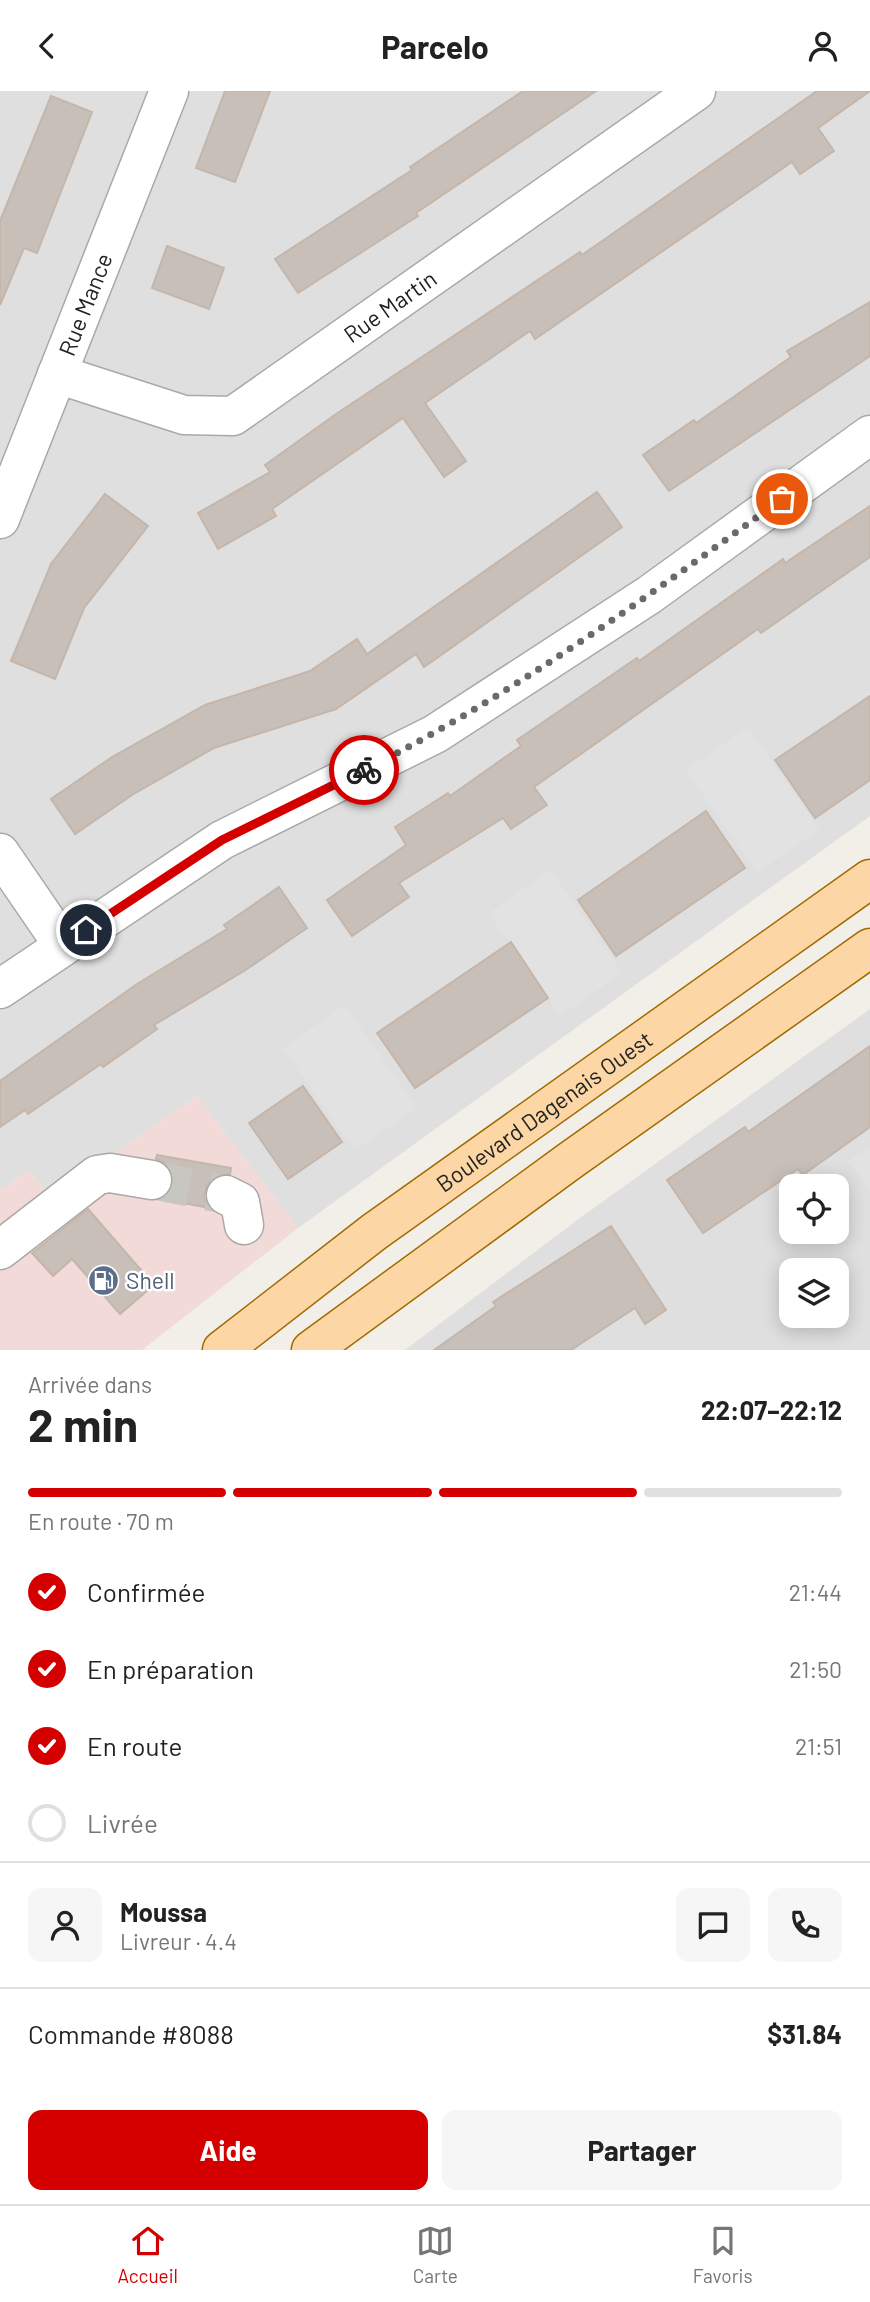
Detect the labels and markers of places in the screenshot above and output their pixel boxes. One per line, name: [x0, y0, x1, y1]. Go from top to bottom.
pin: [752, 469, 812, 529]
pin: [56, 900, 116, 960]
fuel station icon: Shell: [86, 1263, 120, 1297]
place label: Shell: [126, 1266, 175, 1294]

